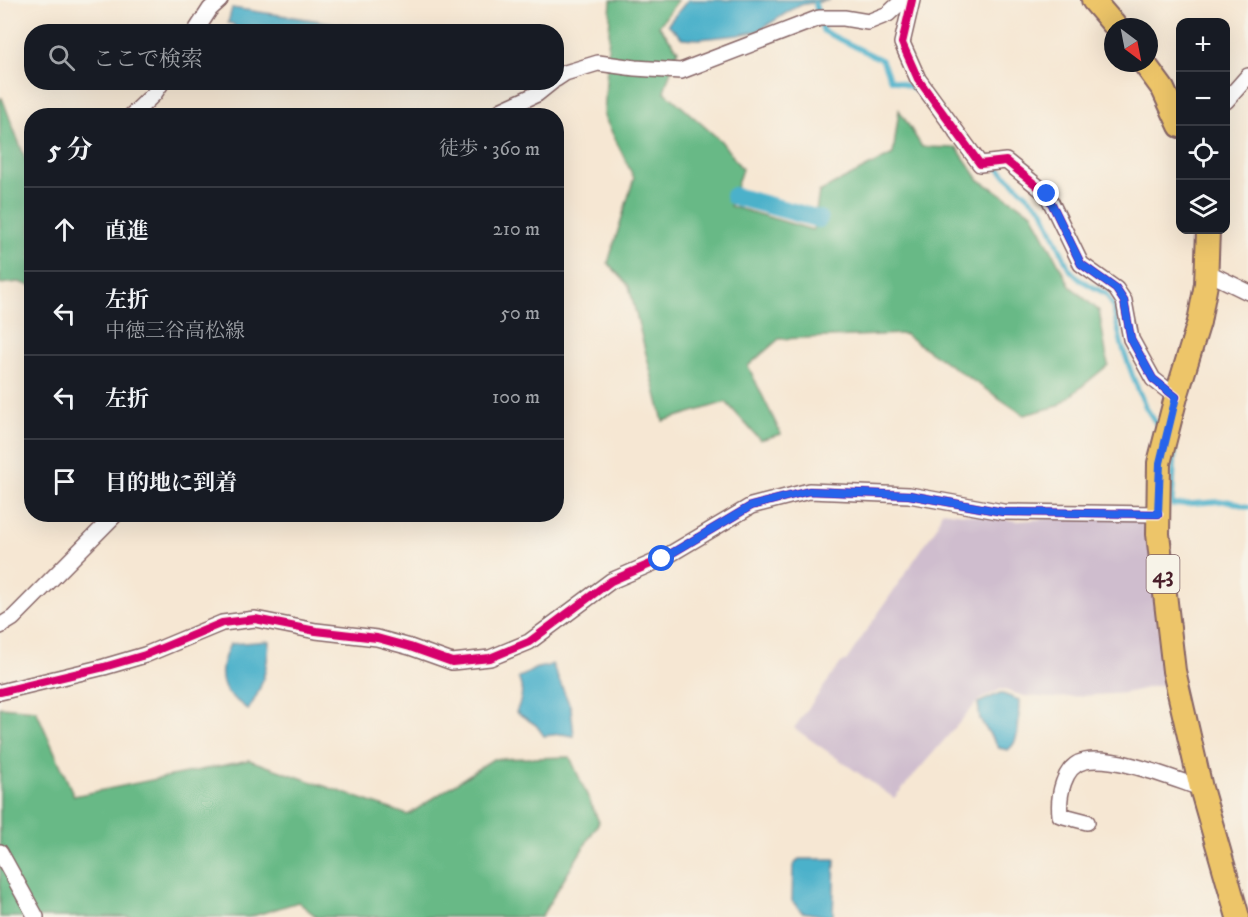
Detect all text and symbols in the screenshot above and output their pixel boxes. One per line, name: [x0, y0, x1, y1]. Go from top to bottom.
north arrow: [1104, 18, 1158, 72]
map controls: [1176, 18, 1230, 234]
button: +: [1176, 18, 1230, 72]
search box: [24, 24, 564, 90]
icon: search: [45, 41, 78, 74]
text: ここで検索: [93, 46, 203, 73]
button: −: [1176, 72, 1230, 126]
button: locate: [1176, 126, 1230, 180]
text: 5 分: [48, 134, 93, 167]
text: 徒歩 · 360 m: [439, 137, 540, 162]
route end: [1033, 180, 1059, 206]
button: layers: [1176, 180, 1230, 234]
icon: ahead: [48, 213, 81, 246]
text: 210 m: [493, 217, 540, 242]
text: 直進: [105, 218, 149, 245]
text: 左折: [105, 287, 149, 314]
icon: left: [48, 297, 81, 330]
text: 50 m: [500, 301, 540, 326]
text: 中徳三谷高松線: [105, 319, 245, 344]
icon: left: [48, 381, 81, 414]
text: 100 m: [492, 385, 540, 410]
text: 左折: [105, 386, 149, 413]
icon: arrive: [48, 465, 81, 498]
text: 目的地に到着: [105, 470, 237, 497]
route start: [648, 545, 674, 571]
road number: 43: [1146, 555, 1180, 593]

